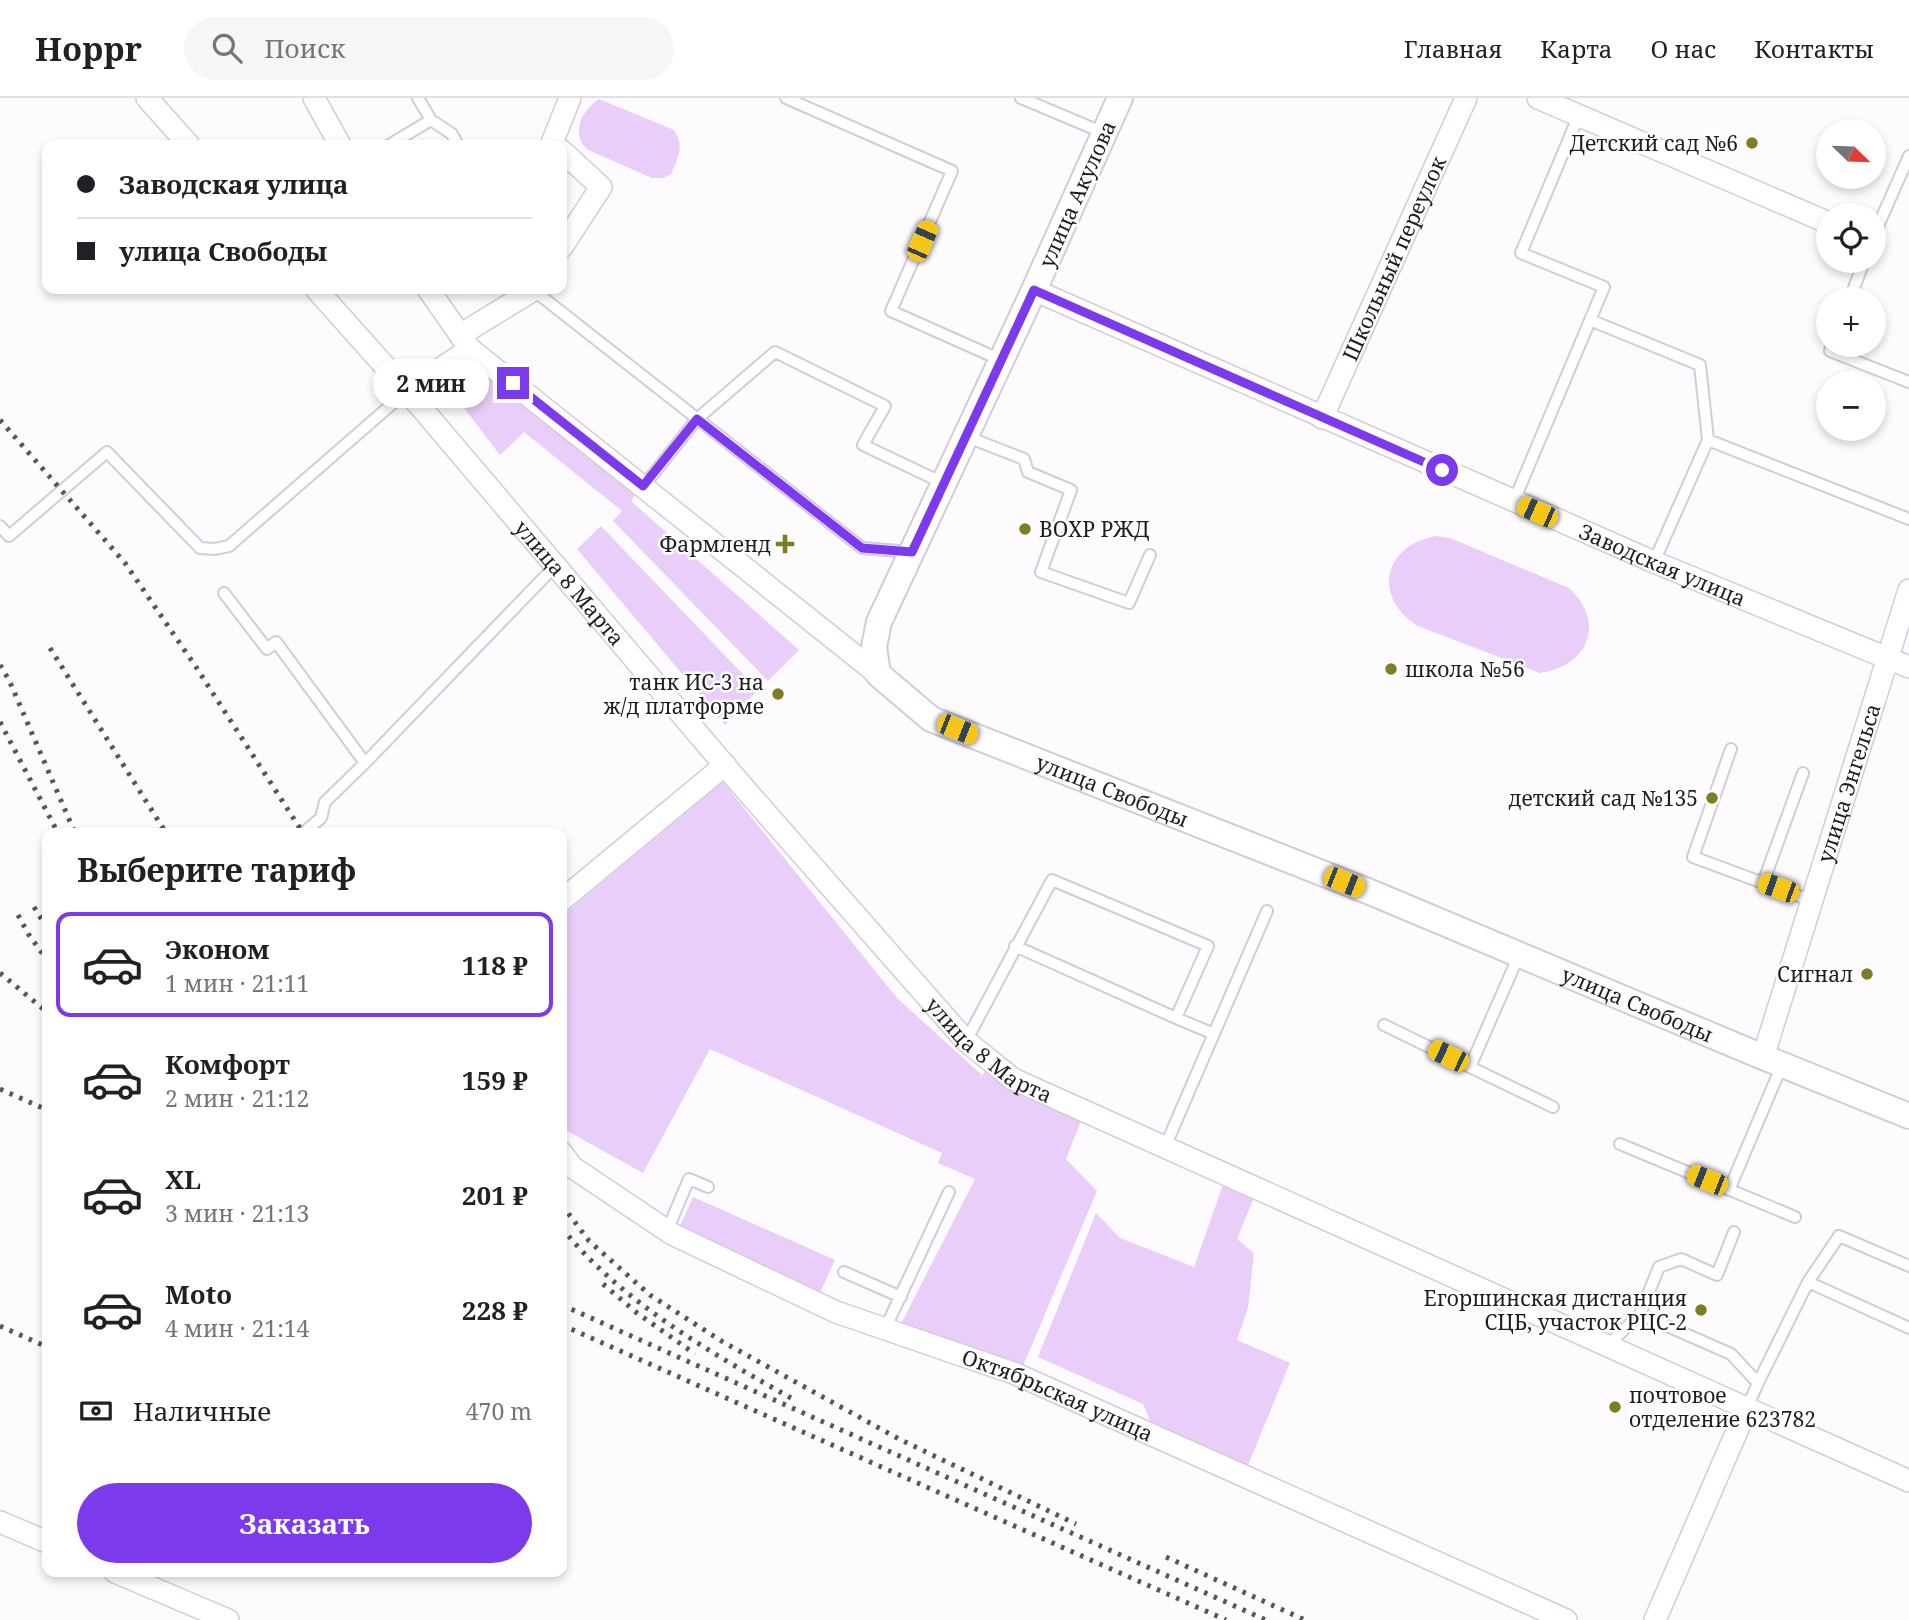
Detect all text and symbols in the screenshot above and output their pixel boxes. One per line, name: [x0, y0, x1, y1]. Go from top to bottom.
search box: [184, 17, 674, 80]
text: Hoppr: [35, 26, 142, 71]
icon: search: [208, 29, 246, 67]
text: Поиск: [264, 30, 345, 66]
text: Главная: [1404, 32, 1502, 65]
text: Карта: [1540, 32, 1613, 65]
text: О нас: [1651, 32, 1716, 65]
text: Контакты: [1754, 32, 1874, 65]
street label: улица Акулова: [1032, 116, 1122, 272]
north arrow: [1816, 119, 1886, 189]
map controls: [1816, 119, 1886, 441]
place label: Детский сад №6: [1569, 129, 1738, 157]
marker: Детский сад №6: [1744, 135, 1760, 151]
street label: Школьный переулок: [1336, 151, 1452, 365]
text: Заводская улица: [119, 166, 349, 202]
button: locate: [1816, 203, 1886, 273]
car: [904, 218, 941, 264]
text: улица Свободы: [119, 233, 327, 269]
button: +: [1816, 287, 1886, 357]
callout: 2 мин: [373, 358, 489, 408]
text: 2 мин: [396, 367, 466, 399]
route end: [497, 367, 529, 399]
button: −: [1816, 371, 1886, 441]
route start: [1426, 454, 1458, 486]
car: [1514, 494, 1561, 530]
street label: улица 8 Марта: [508, 514, 631, 651]
place label: ВОХР РЖД: [1039, 515, 1149, 543]
street label: Заводская улица: [1575, 517, 1750, 612]
marker: ВОХР РЖД: [1017, 521, 1033, 537]
place label: Фармленд: [659, 530, 771, 558]
marker: Фармленд: [777, 536, 793, 552]
place label: школа №56: [1405, 655, 1525, 683]
marker: школа №56: [1383, 661, 1399, 677]
place label: танк ИС-3 на ж/д платформе: [604, 668, 764, 720]
marker: танк ИС-3 на ж/д платформе: [770, 686, 786, 702]
street label: улица Энгельса: [1811, 700, 1887, 866]
car: [934, 711, 981, 747]
street label: улица Свободы: [1032, 748, 1193, 833]
place label: детский сад №135: [1509, 784, 1698, 812]
marker: детский сад №135: [1704, 790, 1720, 806]
text: Выберите тариф: [77, 848, 356, 891]
car: [1321, 864, 1368, 900]
car: [1755, 871, 1802, 905]
text: Эконом: [165, 931, 269, 967]
icon: car: [81, 933, 144, 996]
text: 118 ₽: [462, 947, 528, 983]
street label: улица Свободы: [1558, 960, 1717, 1048]
place label: Сигнал: [1777, 960, 1853, 988]
marker: Сигнал: [1859, 966, 1875, 982]
text: 1 мин · 21:11: [165, 967, 309, 999]
street label: улица 8 Марта: [920, 991, 1057, 1109]
car: [1425, 1037, 1472, 1075]
text: Комфорт: [165, 1046, 290, 1082]
icon: car: [81, 1048, 144, 1111]
text: 159 ₽: [462, 1062, 528, 1098]
text: 2 мин · 21:12: [165, 1082, 309, 1114]
text: XL: [165, 1161, 201, 1197]
car: [1684, 1162, 1731, 1198]
icon: car: [81, 1163, 144, 1226]
text: 201 ₽: [462, 1177, 528, 1213]
text: 3 мин · 21:13: [165, 1197, 309, 1229]
text: Moto: [165, 1276, 232, 1312]
icon: car: [81, 1278, 144, 1341]
place label: Егоршинская дистанция СЦБ, участок РЦС-2: [1424, 1284, 1687, 1336]
text: 228 ₽: [462, 1292, 528, 1328]
marker: Егоршинская дистанция СЦБ, участок РЦС-2: [1693, 1302, 1709, 1318]
text: 4 мин · 21:14: [165, 1312, 309, 1344]
street label: Октябрьская улица: [958, 1342, 1158, 1448]
place label: почтовое отделение 623782: [1629, 1381, 1816, 1433]
icon: cash: [77, 1392, 115, 1430]
text: Наличные: [133, 1393, 271, 1429]
text: 470 m: [466, 1395, 532, 1427]
marker: почтовое отделение 623782: [1607, 1399, 1623, 1415]
button: Заказать: [77, 1483, 532, 1563]

